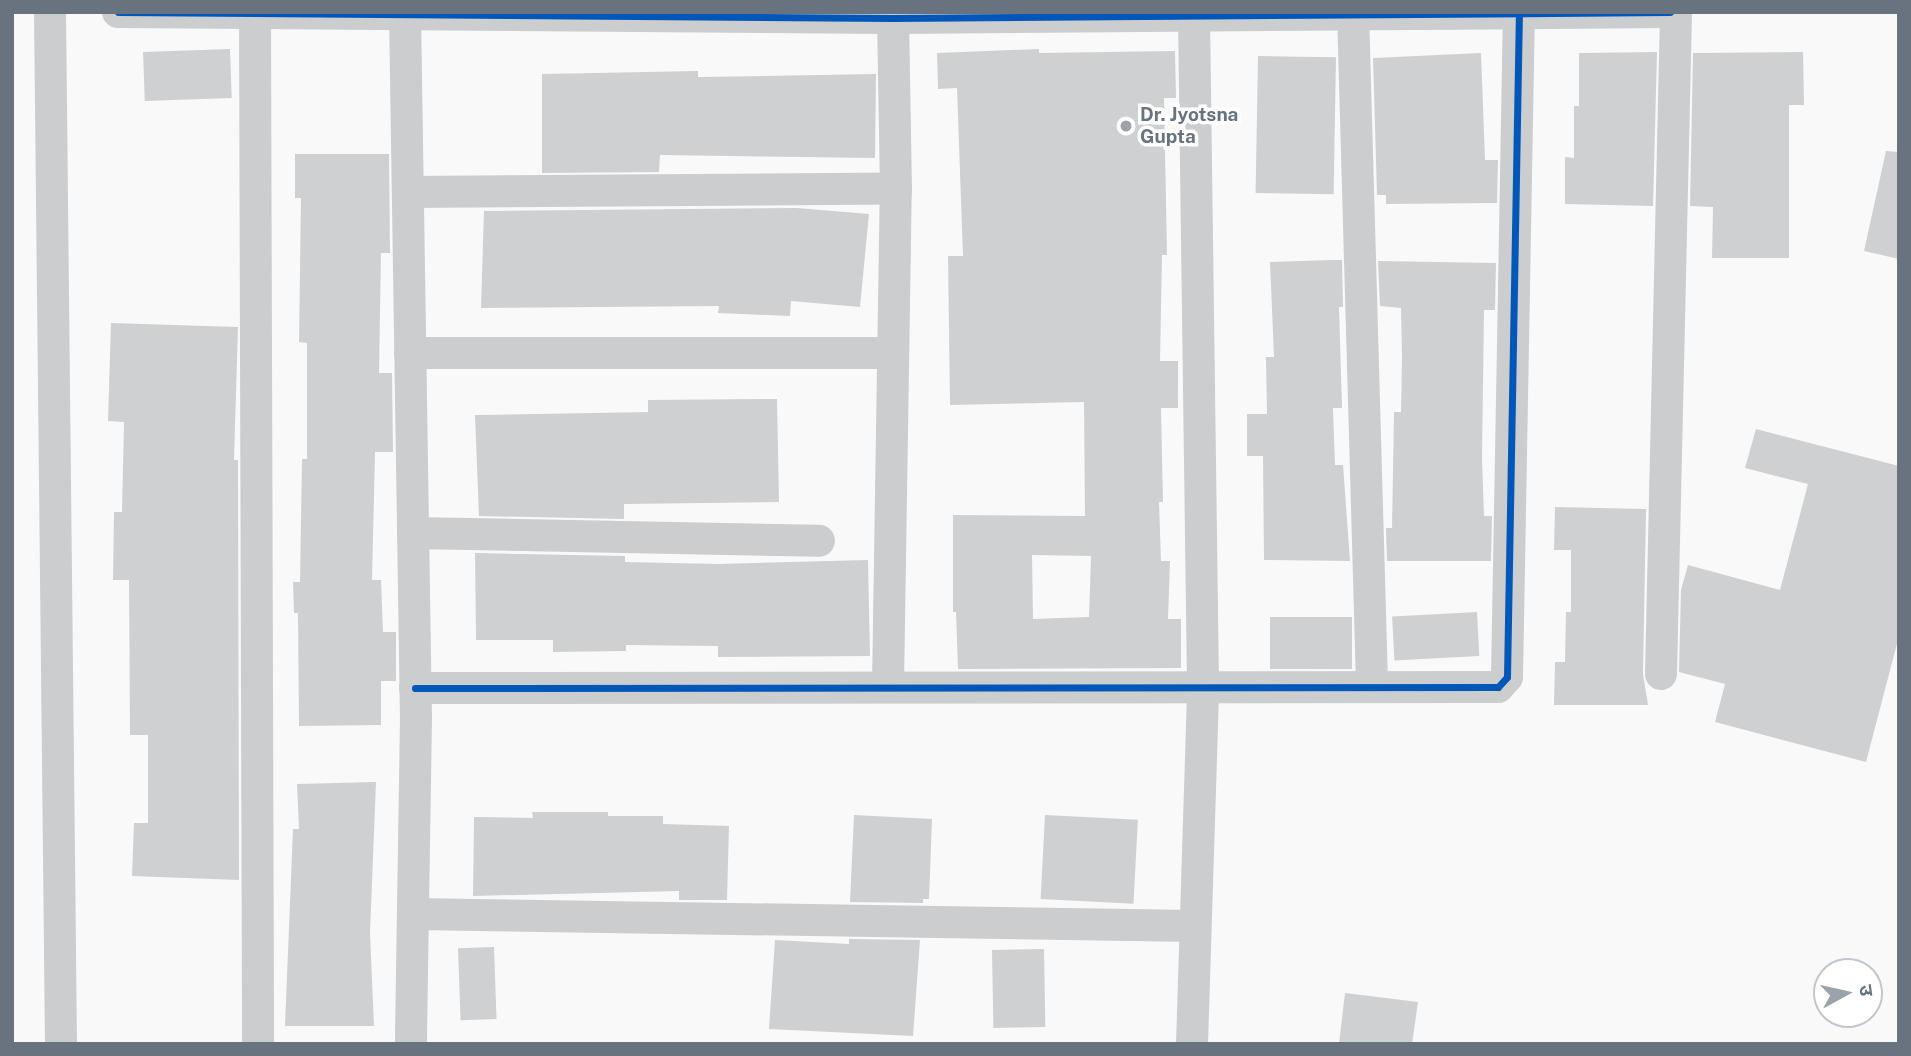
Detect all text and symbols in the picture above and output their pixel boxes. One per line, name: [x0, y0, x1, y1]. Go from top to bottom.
place label: Dr. Jyotsna Gupta: [1140, 104, 1238, 148]
marker: Dr. Jyotsna Gupta: [1118, 118, 1134, 134]
north arrow: [1813, 958, 1883, 1028]
text: उ: [1855, 983, 1878, 997]

